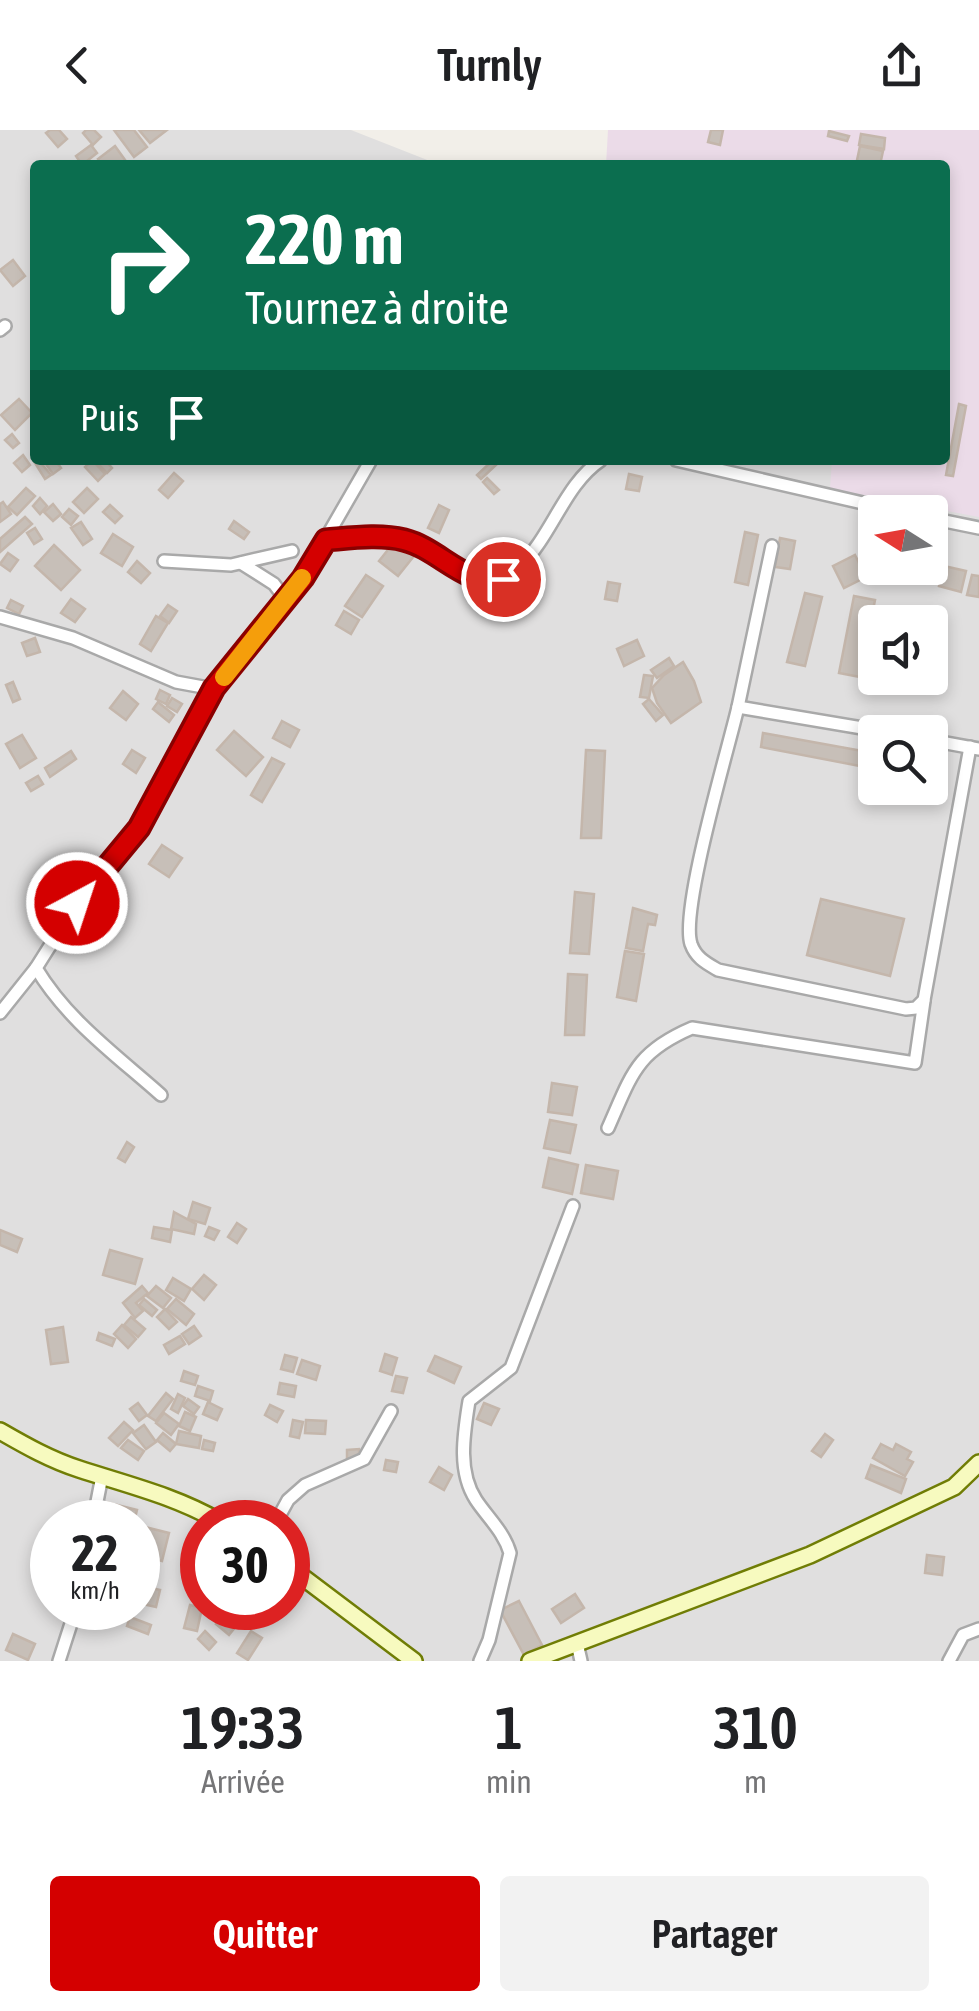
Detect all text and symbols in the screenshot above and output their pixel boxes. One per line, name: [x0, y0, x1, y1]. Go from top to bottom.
icon: back: [50, 38, 105, 93]
icon: share: [874, 38, 929, 93]
text: Turnly: [437, 39, 542, 91]
text: 220 m: [245, 199, 404, 279]
icon: right: [80, 200, 210, 330]
text: Tournez à droite: [245, 282, 509, 334]
icon: arrive: [159, 390, 214, 445]
text: Puis: [80, 396, 139, 439]
north arrow: [858, 495, 948, 585]
map controls: [858, 495, 948, 805]
pin: [461, 537, 546, 622]
icon: arrive: [476, 552, 531, 607]
button: sound: [858, 605, 948, 695]
button: search: [858, 715, 948, 805]
position arrow: [25.0, 851, 129.0, 955]
speed limit sign: 30: [180, 1500, 310, 1630]
text: 22: [71, 1524, 118, 1582]
text: km/h: [70, 1576, 120, 1604]
text: 19:33: [181, 1693, 305, 1762]
text: 1: [495, 1693, 523, 1762]
text: 310: [713, 1693, 798, 1762]
text: Arrivée: [201, 1763, 285, 1800]
text: min: [486, 1763, 532, 1800]
text: m: [744, 1763, 767, 1800]
button: Quitter: [50, 1876, 480, 1991]
button: Partager: [500, 1876, 929, 1991]

